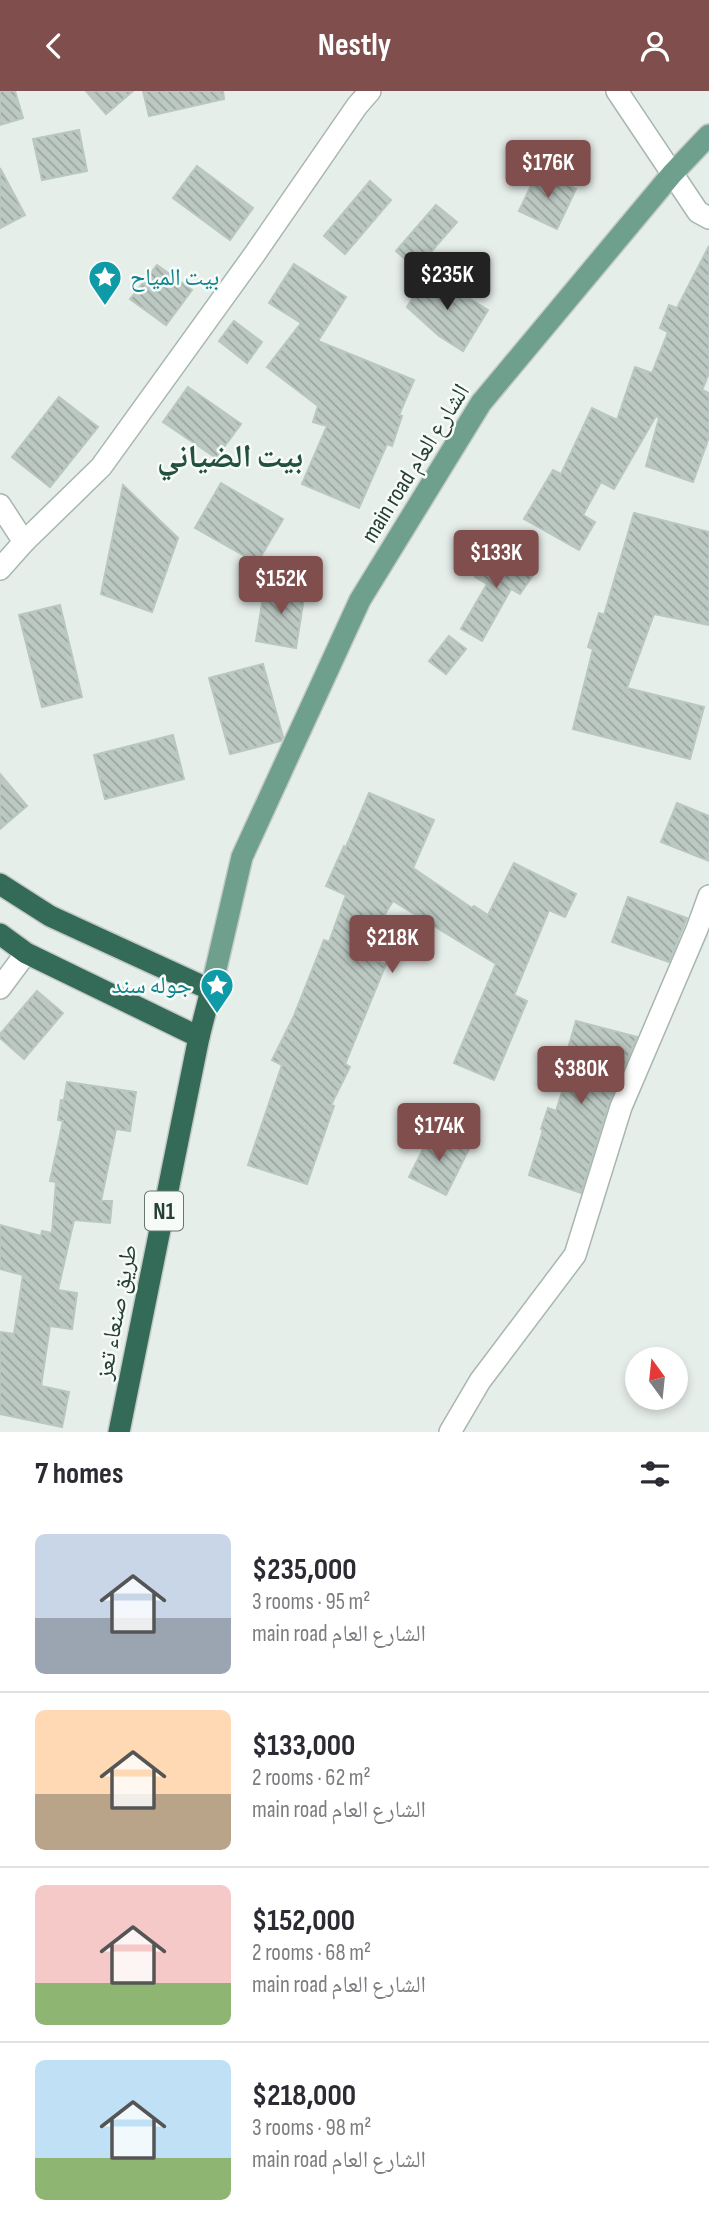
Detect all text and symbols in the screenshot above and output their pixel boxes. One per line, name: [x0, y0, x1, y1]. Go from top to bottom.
text: Nestly: [318, 26, 391, 65]
icon: back: [35, 27, 73, 65]
icon: person: [636, 27, 674, 65]
pin: $176K: [499, 141, 597, 200]
text: $176K: [522, 149, 574, 177]
pin: $235K: [398, 253, 496, 312]
place icon: بيت المياح: [86, 258, 124, 307]
text: $235K: [420, 261, 474, 289]
place label: بيت المياح: [130, 263, 219, 292]
street label: main road الشارع العام: [355, 379, 477, 548]
district label: بيت الضياني: [157, 438, 303, 481]
pin: $133K: [447, 531, 545, 590]
text: $133K: [470, 539, 522, 567]
pin: $152K: [232, 557, 330, 616]
text: $152K: [255, 565, 307, 593]
pin: $218K: [343, 915, 441, 975]
text: $218K: [365, 924, 419, 952]
place icon: جوله سند: [198, 966, 236, 1015]
place label: جوله سند: [112, 971, 192, 1000]
pin: $380K: [532, 1047, 630, 1106]
text: $380K: [553, 1055, 609, 1083]
pin: $174K: [390, 1103, 488, 1163]
text: $174K: [413, 1112, 465, 1140]
road number: N1: [145, 1191, 183, 1231]
street label: طريق صنعاء تعز: [89, 1242, 144, 1383]
north arrow: [625, 1347, 688, 1411]
map controls: [625, 1347, 688, 1410]
icon: filters: [636, 1455, 674, 1493]
text: 7 homes: [35, 1456, 123, 1492]
text: $235,000: [252, 1552, 357, 1588]
icon: home: [91, 1562, 175, 1646]
text: 3 rooms · 95 m²: [252, 1588, 371, 1616]
text: main road الشارع العام: [252, 1620, 426, 1648]
text: $133,000: [252, 1728, 355, 1764]
icon: home: [91, 1738, 175, 1822]
text: 2 rooms · 62 m²: [252, 1764, 371, 1792]
text: main road الشارع العام: [252, 1796, 426, 1824]
text: $152,000: [252, 1903, 355, 1939]
icon: home: [91, 1913, 175, 1997]
text: 2 rooms · 68 m²: [252, 1939, 371, 1967]
text: main road الشارع العام: [252, 1971, 426, 1999]
text: $218,000: [252, 2078, 356, 2114]
icon: home: [91, 2088, 175, 2172]
text: 3 rooms · 98 m²: [252, 2114, 371, 2142]
text: main road الشارع العام: [252, 2146, 426, 2174]

